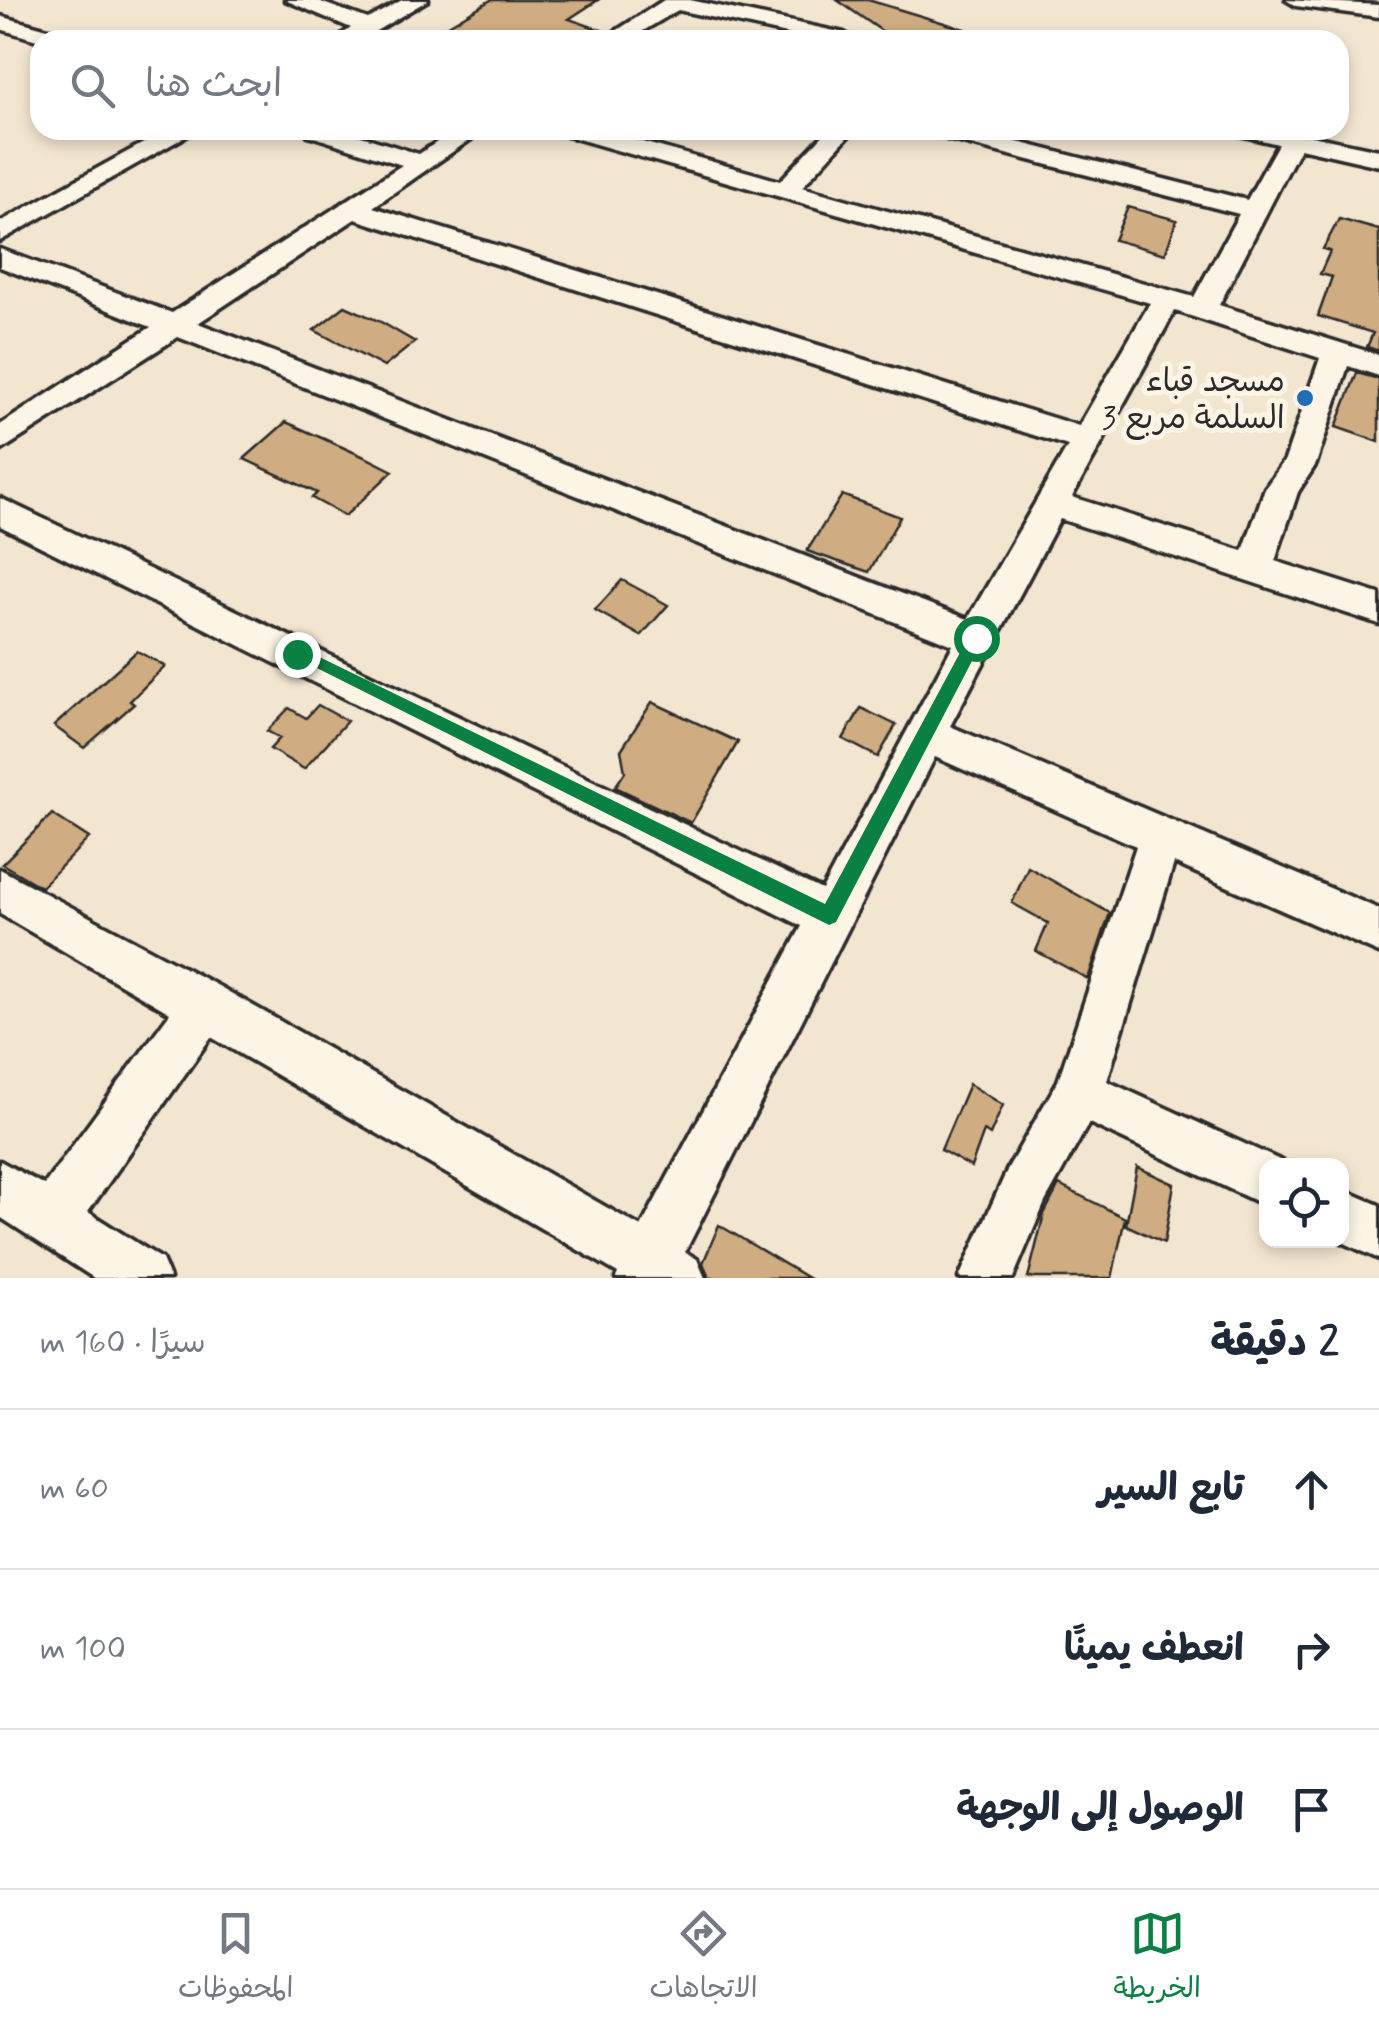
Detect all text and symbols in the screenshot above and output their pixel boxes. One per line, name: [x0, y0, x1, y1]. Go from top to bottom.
search box: [30, 30, 1349, 140]
icon: search: [65, 58, 120, 113]
text: ابحث هنا: [145, 61, 282, 110]
place label: مسجد قباء السلمة مربع 3: [1102, 361, 1285, 440]
marker: مسجد قباء السلمة مربع 3: [1294, 387, 1316, 409]
route start: [954, 616, 1000, 662]
route end: [275, 632, 321, 678]
map controls: [1259, 1158, 1349, 1248]
button: locate: [1259, 1158, 1349, 1248]
text: 2 دقيقة: [1210, 1316, 1339, 1371]
text: سيرًا · 160 m: [40, 1322, 206, 1364]
icon: ahead: [1284, 1462, 1339, 1517]
text: تابع السير: [1098, 1465, 1244, 1514]
text: 60 m: [40, 1468, 109, 1510]
icon: right: [1284, 1622, 1339, 1677]
text: انعطف يمينًا: [1064, 1625, 1244, 1674]
text: 100 m: [40, 1628, 126, 1670]
icon: arrive: [1284, 1782, 1339, 1837]
text: الوصول إلى الوجهة: [956, 1785, 1244, 1834]
tab: المحفوظات: [178, 1906, 293, 2012]
tab: الاتجاهات: [649, 1906, 758, 2012]
tab: الخريطة: [1114, 1906, 1201, 2012]

